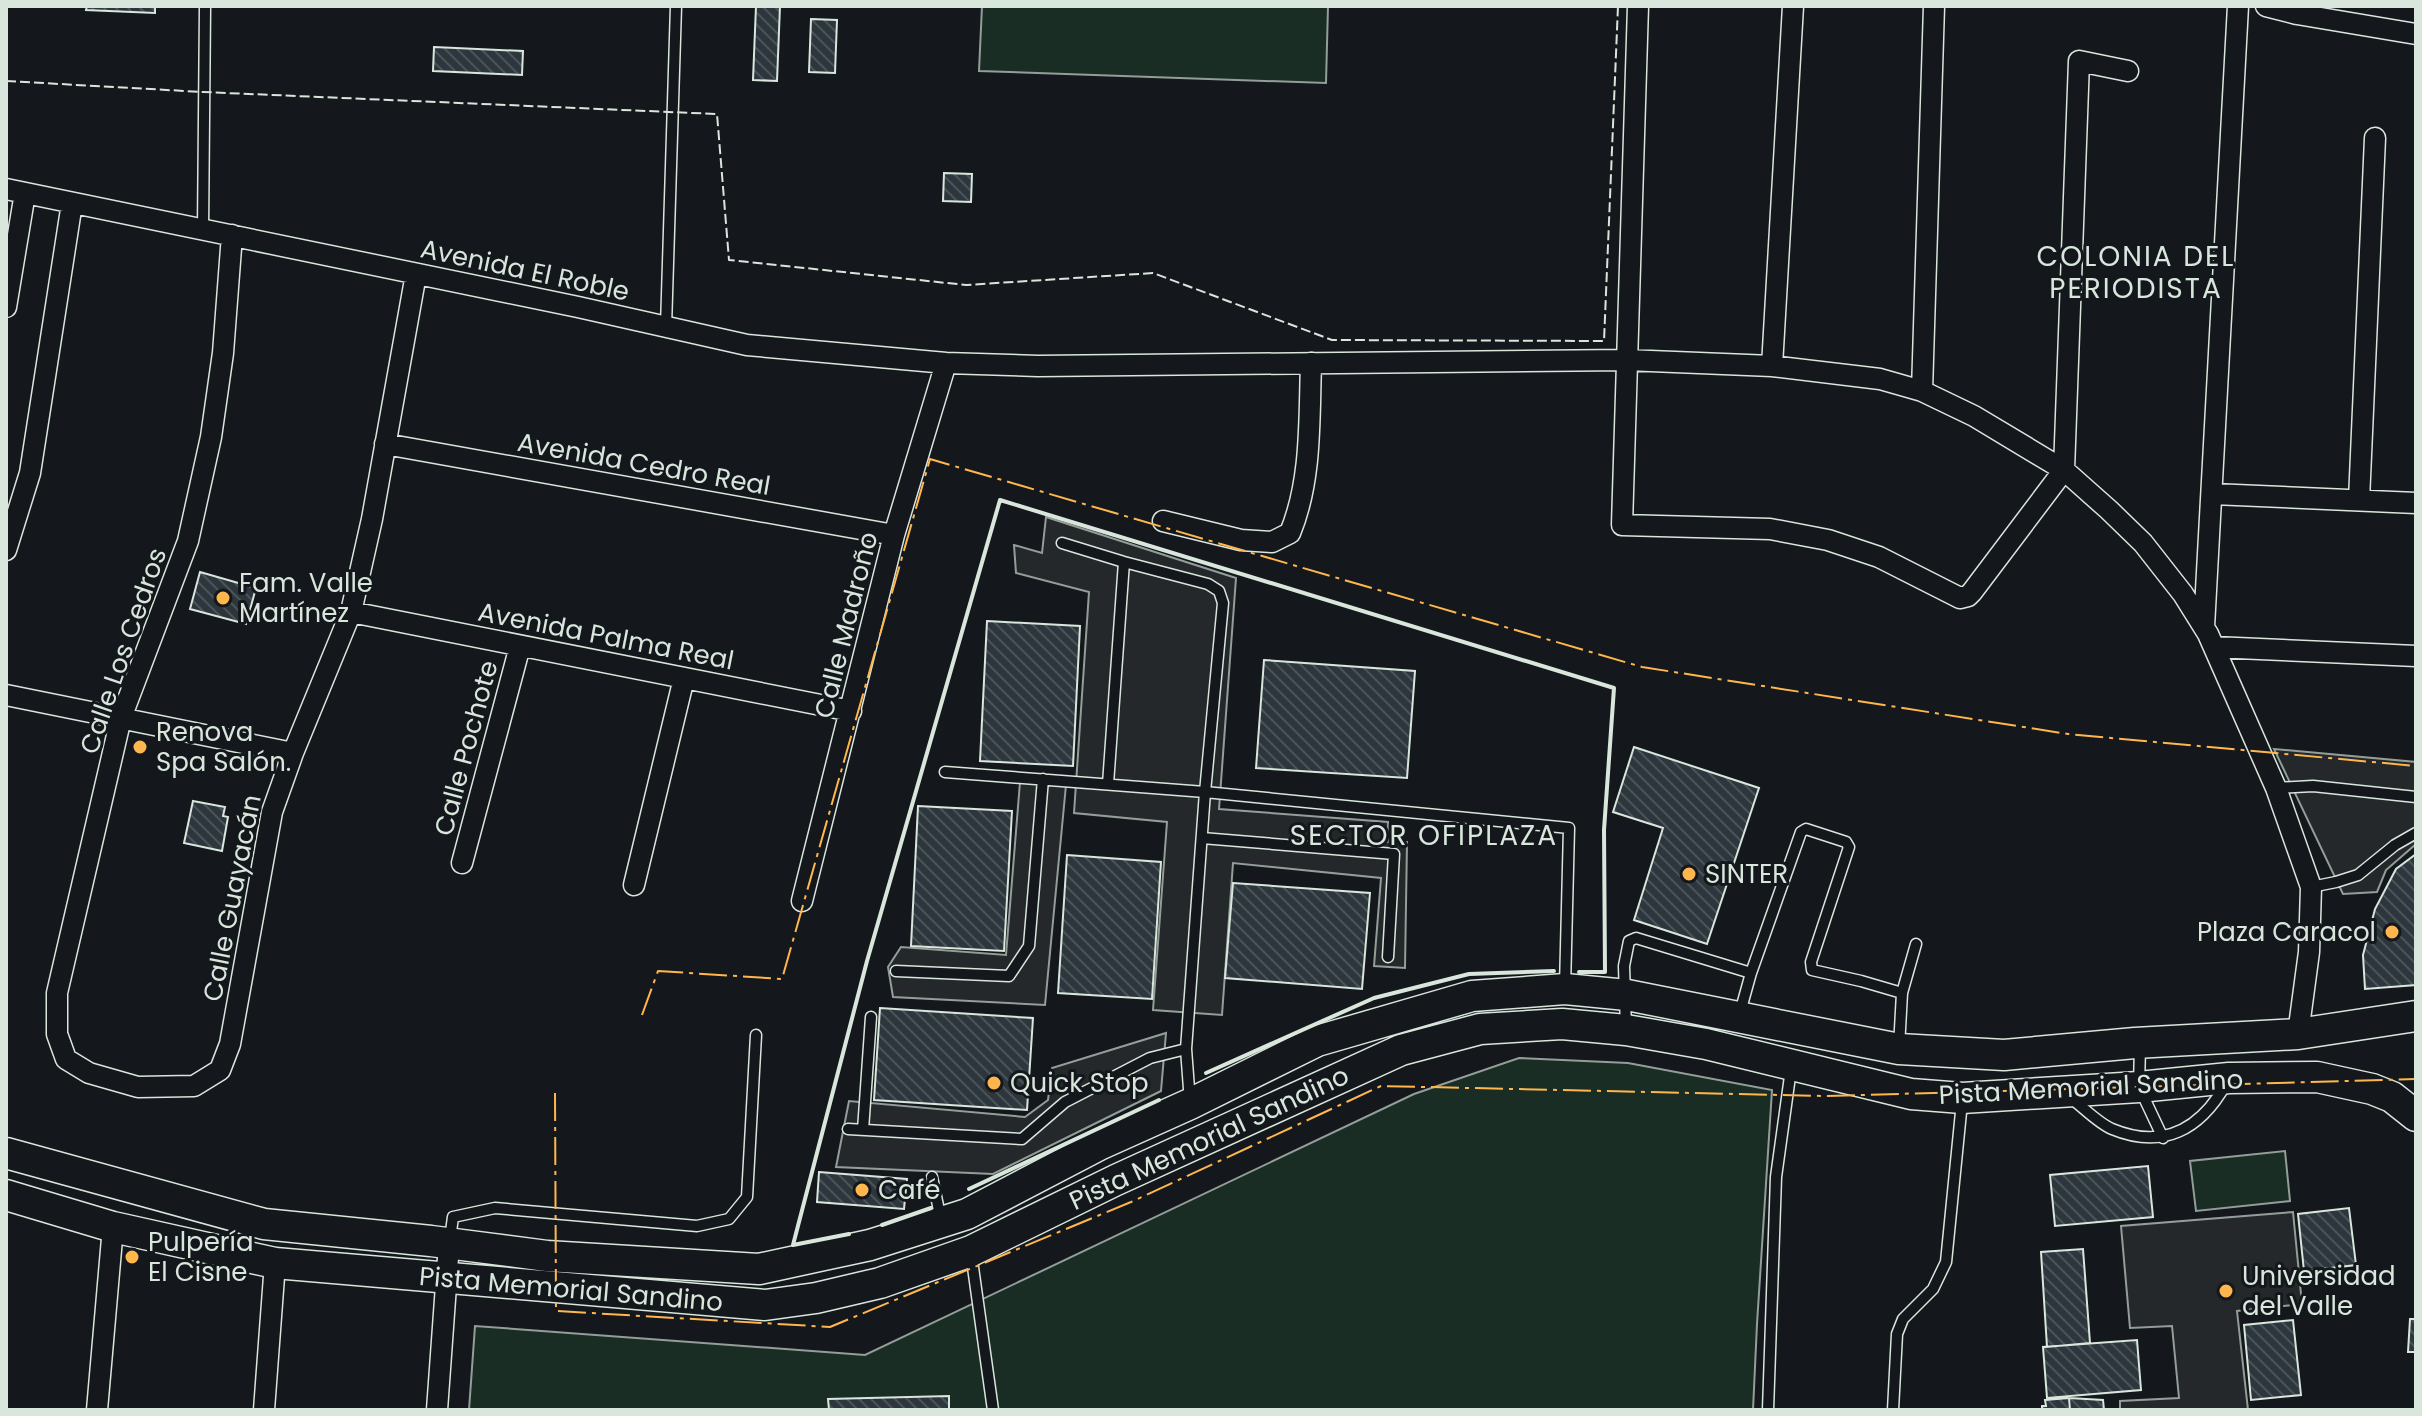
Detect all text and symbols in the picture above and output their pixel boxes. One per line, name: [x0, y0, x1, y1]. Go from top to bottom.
street label: Avenida El Roble: [417, 230, 633, 310]
district label: COLONIA DEL PERIODISTA: [2037, 237, 2235, 308]
street label: Avenida Cedro Real: [515, 424, 773, 504]
street label: Calle Madroño: [805, 528, 887, 722]
street label: Calle Los Cedros: [71, 543, 175, 759]
place label: Fam. Valle Martínez: [239, 565, 373, 631]
marker: Fam. Valle Martínez: [214, 589, 232, 607]
street label: Avenida Palma Real: [475, 594, 737, 678]
street label: Calle Pochote: [425, 656, 507, 840]
place label: Renova Spa Salón.: [156, 714, 291, 780]
marker: Renova Spa Salón.: [131, 738, 149, 756]
street label: Calle Guayacán: [194, 791, 270, 1005]
district label: SECTOR OFIPLAZA: [1290, 816, 1558, 855]
place label: SINTER: [1705, 856, 1788, 892]
marker: SINTER: [1680, 865, 1698, 883]
place label: Plaza Caracol: [2197, 914, 2376, 950]
marker: Plaza Caracol: [2383, 923, 2401, 941]
street label: Pista Memorial Sandino: [1063, 1057, 1355, 1219]
street label: Pista Memorial Sandino: [1938, 1061, 2244, 1113]
place label: Quick Stop: [1010, 1065, 1149, 1101]
marker: Quick Stop: [985, 1074, 1003, 1092]
place label: Café: [878, 1172, 940, 1208]
marker: Café: [853, 1181, 871, 1199]
place label: Pulpería El Cisne: [148, 1224, 253, 1290]
marker: Pulpería El Cisne: [123, 1248, 141, 1266]
street label: Pista Memorial Sandino: [418, 1258, 724, 1320]
place label: Universidad del Valle: [2242, 1258, 2396, 1324]
marker: Universidad del Valle: [2217, 1282, 2235, 1300]

